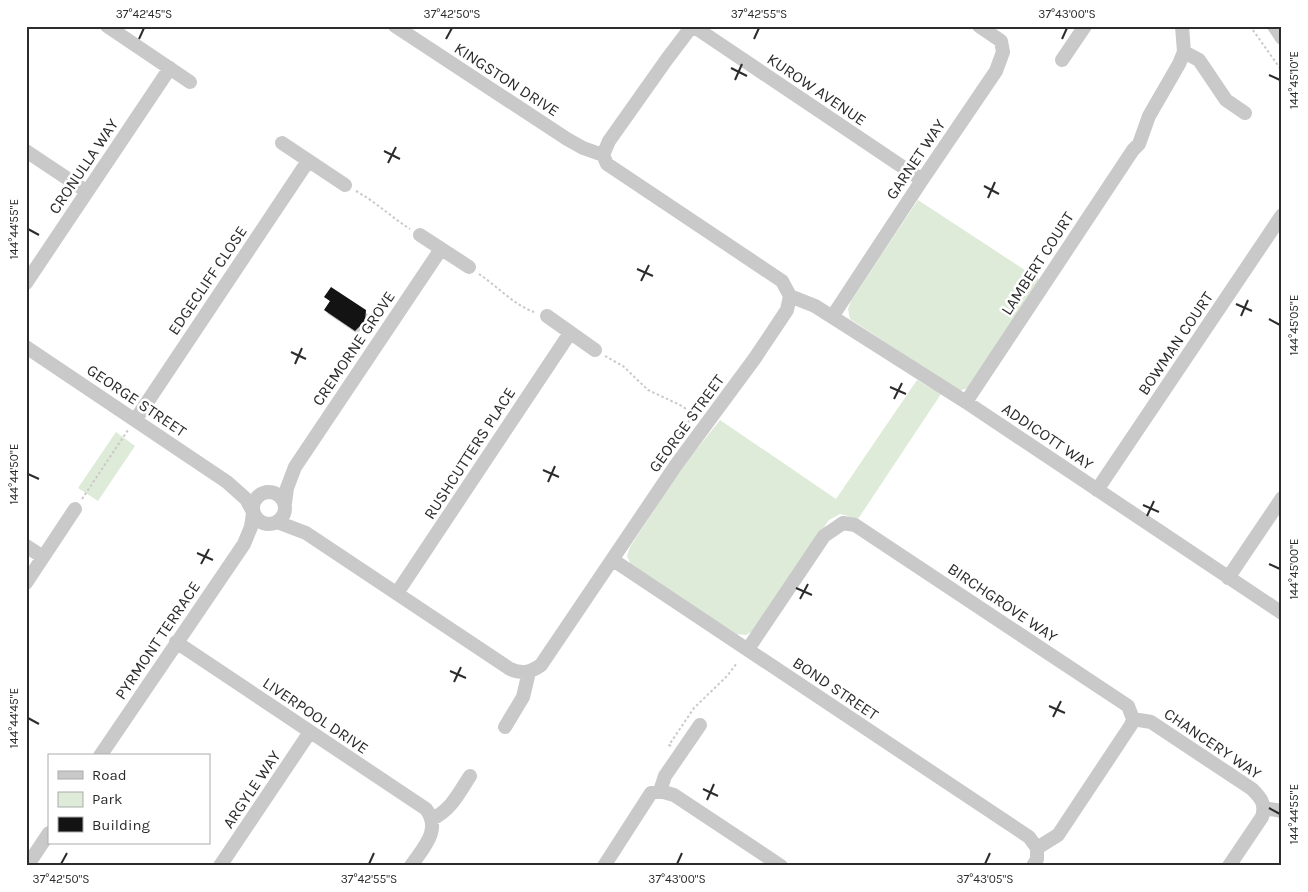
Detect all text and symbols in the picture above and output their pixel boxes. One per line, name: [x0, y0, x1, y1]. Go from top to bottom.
text: 37°42'45"S: [116, 7, 172, 21]
text: 37°42'50"S: [424, 7, 480, 21]
text: 37°42'55"S: [731, 7, 787, 21]
text: 37°43'00"S: [1038, 7, 1096, 21]
street label: KINGSTON DRIVE: [451, 38, 563, 120]
street label: KUROW AVENUE: [764, 49, 870, 130]
text: 144°45'10"E: [1287, 51, 1301, 109]
street label: CRONULLA WAY: [45, 115, 122, 217]
street label: GARNET WAY: [882, 115, 949, 203]
text: 144°44'55"E: [7, 199, 21, 259]
street label: LAMBERT COURT: [997, 208, 1078, 318]
street label: EDGECLIFF CLOSE: [164, 222, 251, 338]
street label: CREMORNE GROVE: [308, 287, 399, 409]
street label: BOWMAN COURT: [1134, 288, 1217, 399]
text: 144°45'05"E: [1287, 295, 1301, 355]
street label: GEORGE STREET: [83, 360, 190, 441]
street label: GEORGE STREET: [645, 371, 728, 476]
street label: RUSHCUTTERS PLACE: [420, 384, 519, 523]
street label: ADDICOTT WAY: [998, 399, 1097, 474]
text: 144°44'50"E: [7, 444, 21, 504]
text: 144°45'00"E: [1287, 538, 1301, 600]
street label: BIRCHGROVE WAY: [944, 559, 1061, 646]
street label: PYRMONT TERRACE: [111, 577, 204, 703]
street label: BOND STREET: [789, 653, 882, 724]
street label: LIVERPOOL DRIVE: [259, 673, 372, 758]
text: 144°44'45"E: [7, 688, 21, 748]
street label: CHANCERY WAY: [1160, 704, 1265, 783]
street label: ARGYLE WAY: [218, 747, 284, 832]
legend: [48, 754, 210, 844]
text: Road: [92, 766, 127, 784]
text: 144°44'55"E: [1287, 784, 1301, 844]
text: Park: [92, 790, 122, 808]
text: Building: [92, 816, 150, 834]
text: 37°42'50"S: [33, 872, 89, 886]
text: 37°42'55"S: [341, 872, 397, 886]
text: 37°43'00"S: [648, 872, 706, 886]
text: 37°43'05"S: [956, 872, 1014, 886]

